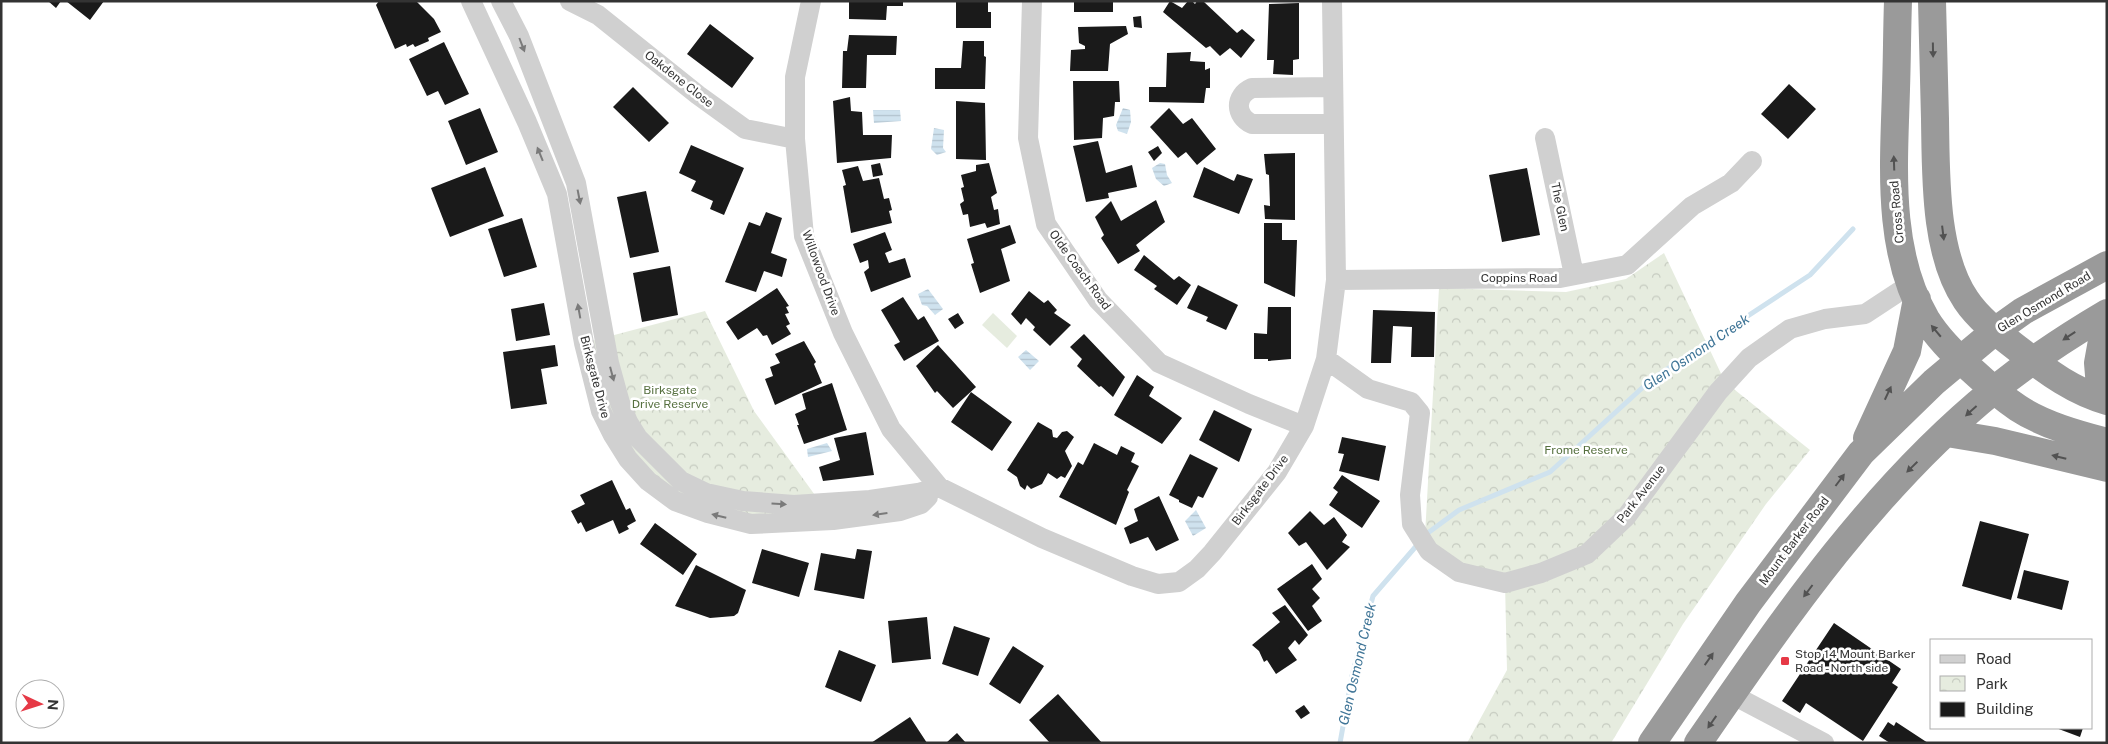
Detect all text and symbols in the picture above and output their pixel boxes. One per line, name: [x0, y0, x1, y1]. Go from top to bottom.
one-way arrow: [518, 38, 526, 53]
one-way arrow: [1929, 42, 1937, 58]
street label: Oakdene Close: [642, 48, 716, 110]
one-way arrow: [536, 147, 544, 161]
one-way arrow: [1889, 155, 1897, 171]
street label: Cross Road: [1887, 180, 1907, 244]
street label: The Glen: [1548, 181, 1572, 233]
one-way arrow: [575, 190, 583, 206]
one-way arrow: [1939, 225, 1947, 241]
street label: Olde Coach Road: [1046, 227, 1114, 313]
street label: Willowood Drive: [799, 229, 843, 318]
street label: Glen Osmond Road: [1995, 269, 2093, 335]
street label: Coppins Road: [1481, 271, 1557, 285]
one-way arrow: [575, 303, 583, 319]
water label: Glen Osmond Creek: [1640, 310, 1753, 394]
one-way arrow: [1930, 325, 1941, 338]
one-way arrow: [2063, 331, 2076, 341]
street label: Birksgate Drive: [577, 334, 613, 420]
one-way arrow: [608, 366, 616, 382]
park label: Birksgate Drive Reserve: [632, 383, 709, 411]
one-way arrow: [1885, 386, 1893, 400]
one-way arrow: [1965, 405, 1977, 417]
park label: Frome Reserve: [1544, 443, 1628, 457]
street label: Birksgate Drive: [1229, 452, 1291, 528]
one-way arrow: [2052, 453, 2067, 461]
one-way arrow: [1907, 461, 1919, 473]
street label: Park Avenue: [1614, 462, 1668, 526]
one-way arrow: [1835, 474, 1846, 487]
street label: Mount Barker Road: [1756, 494, 1832, 588]
one-way arrow: [772, 500, 788, 508]
one-way arrow: [872, 510, 888, 518]
one-way arrow: [712, 512, 727, 520]
one-way arrow: [1803, 584, 1813, 598]
water label: Glen Osmond Creek: [1335, 601, 1379, 727]
legend: [1930, 639, 2093, 729]
place label: Stop 14 Mount Barker Road - North side: [1795, 647, 1916, 675]
text: Road: [1976, 650, 2012, 667]
one-way arrow: [1705, 653, 1714, 666]
marker: Stop 14 Mount Barker Road - North side: [1779, 655, 1791, 667]
text: Park: [1976, 675, 2008, 692]
north arrow: [15, 679, 65, 729]
text: N: [45, 699, 61, 711]
text: Building: [1976, 700, 2034, 717]
one-way arrow: [1707, 715, 1717, 729]

